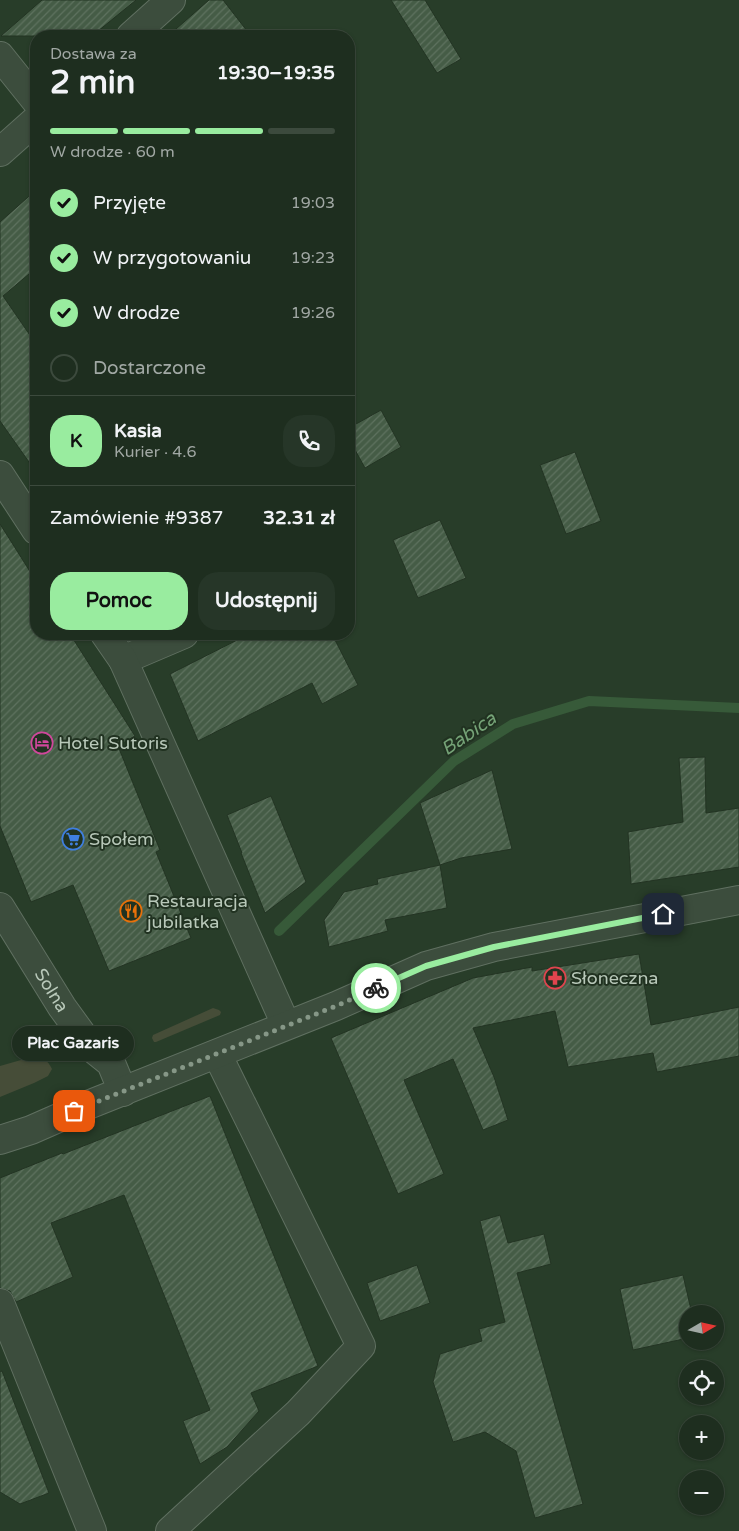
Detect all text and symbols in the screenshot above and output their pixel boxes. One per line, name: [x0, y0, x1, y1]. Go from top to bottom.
text: Dostawa za: [50, 44, 137, 64]
text: 19:30–19:35: [217, 62, 335, 84]
text: 2 min: [50, 64, 135, 102]
text: W drodze · 60 m: [50, 142, 175, 162]
icon: check: [50, 189, 78, 217]
text: Przyjęte: [93, 192, 166, 214]
text: 19:03: [291, 193, 335, 213]
icon: check: [50, 244, 78, 272]
text: W przygotowaniu: [93, 247, 251, 269]
text: 19:23: [291, 248, 335, 268]
icon: check: [50, 299, 78, 327]
text: W drodze: [93, 302, 180, 324]
text: 19:26: [291, 303, 335, 323]
text: Dostarczone: [93, 357, 206, 379]
button: phone: [283, 415, 335, 467]
text: Kasia: [114, 420, 162, 442]
text: K: [70, 430, 82, 452]
text: Kurier · 4.6: [114, 442, 197, 462]
text: Zamówienie #9387: [50, 507, 224, 529]
text: 32.31 zł: [263, 507, 335, 529]
button: Pomoc: [50, 572, 188, 630]
button: Udostępnij: [198, 572, 335, 630]
water label: Babica: [437, 707, 501, 760]
hotel icon: Hotel Sutoris: [30, 731, 54, 755]
place label: Hotel Sutoris: [58, 732, 168, 754]
supermarket icon: Społem: [61, 827, 85, 851]
place label: Społem: [89, 828, 154, 850]
place label: Restauracja jubilatka: [146, 890, 248, 933]
pin: [642, 893, 684, 935]
restaurant icon: Restauracja jubilatka: [119, 899, 143, 923]
icon: home: [649, 900, 677, 928]
courier: [351, 963, 401, 1013]
street label: Solna: [30, 964, 74, 1016]
pharmacy icon: Słoneczna: [543, 966, 567, 990]
place label: Słoneczna: [571, 967, 658, 989]
icon: bike: [362, 974, 390, 1002]
callout: Plac Gazaris: [13, 1026, 135, 1061]
text: Plac Gazaris: [27, 1033, 119, 1053]
pin: [53, 1090, 95, 1132]
icon: bag: [60, 1097, 88, 1125]
north arrow: [679, 1305, 724, 1350]
map controls: [679, 1305, 724, 1515]
button: locate: [679, 1360, 724, 1405]
button: +: [679, 1415, 724, 1460]
button: −: [679, 1470, 724, 1515]

